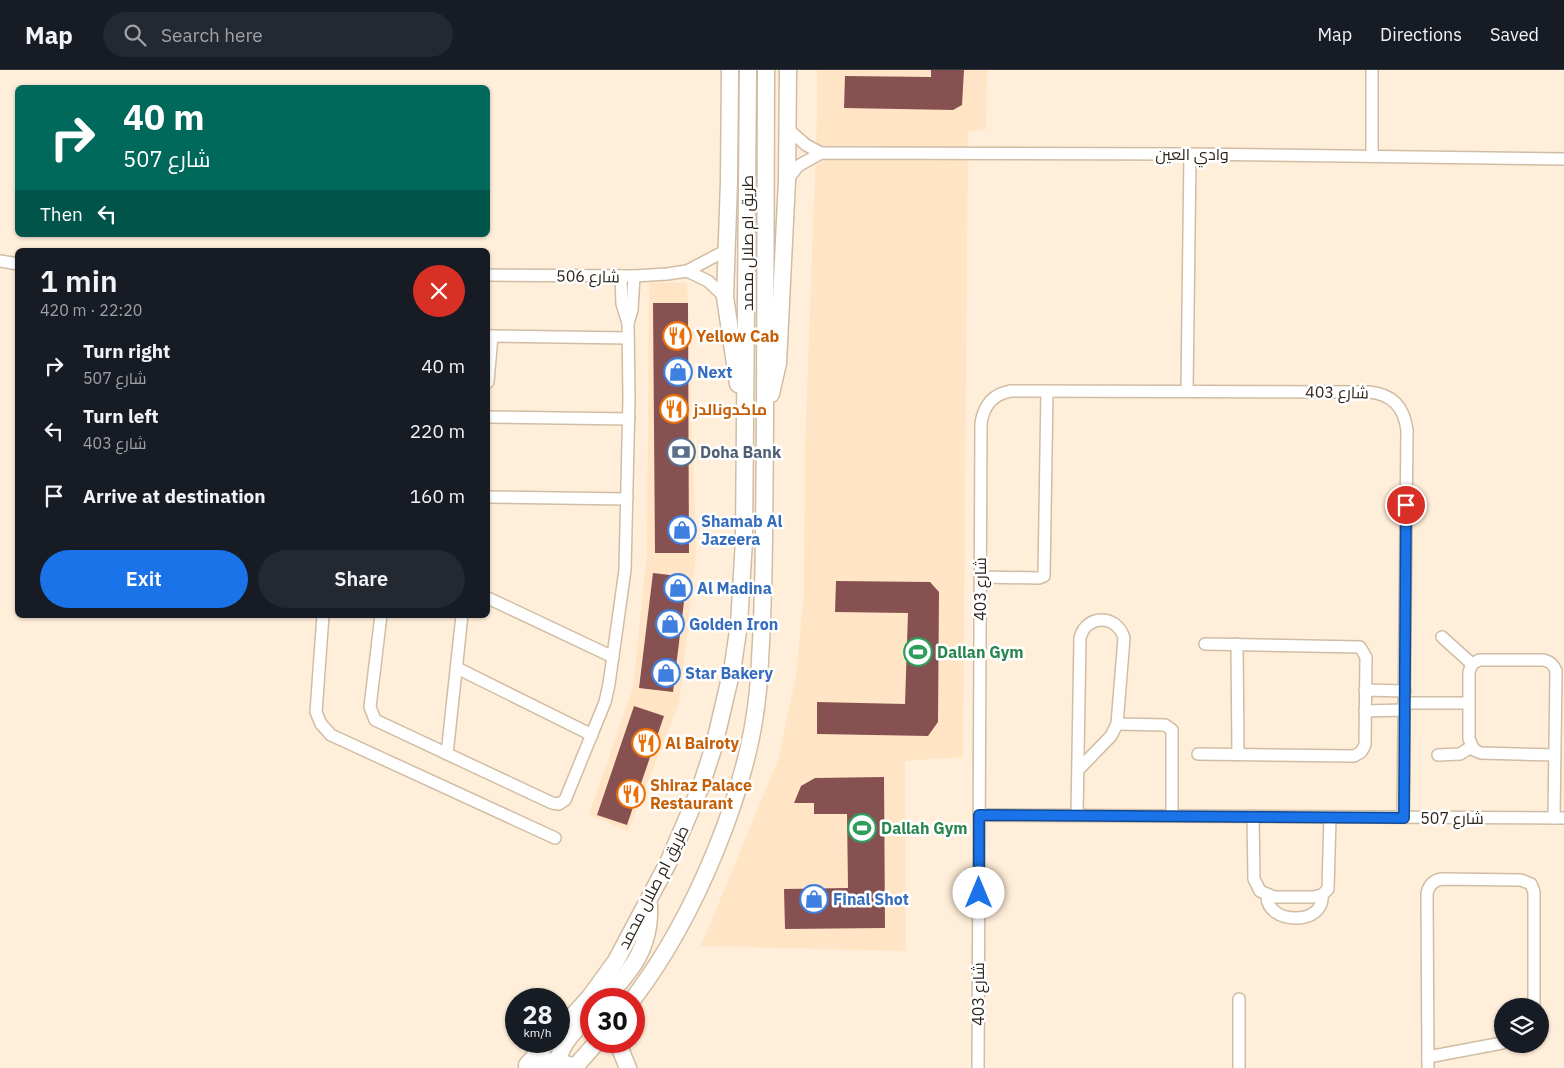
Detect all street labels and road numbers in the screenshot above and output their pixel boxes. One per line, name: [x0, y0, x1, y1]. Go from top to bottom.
street label: وادي العين: [1155, 144, 1229, 168]
street label: طريق ام صلال محمد: [737, 175, 759, 311]
street label: شارع 506: [556, 265, 620, 289]
street label: شارع 403: [1305, 381, 1369, 405]
street label: شارع 403: [970, 557, 992, 621]
street label: شارع 507: [1420, 808, 1484, 830]
street label: طريق ام صلال محمد: [613, 822, 695, 953]
street label: شارع 403: [968, 962, 990, 1026]

